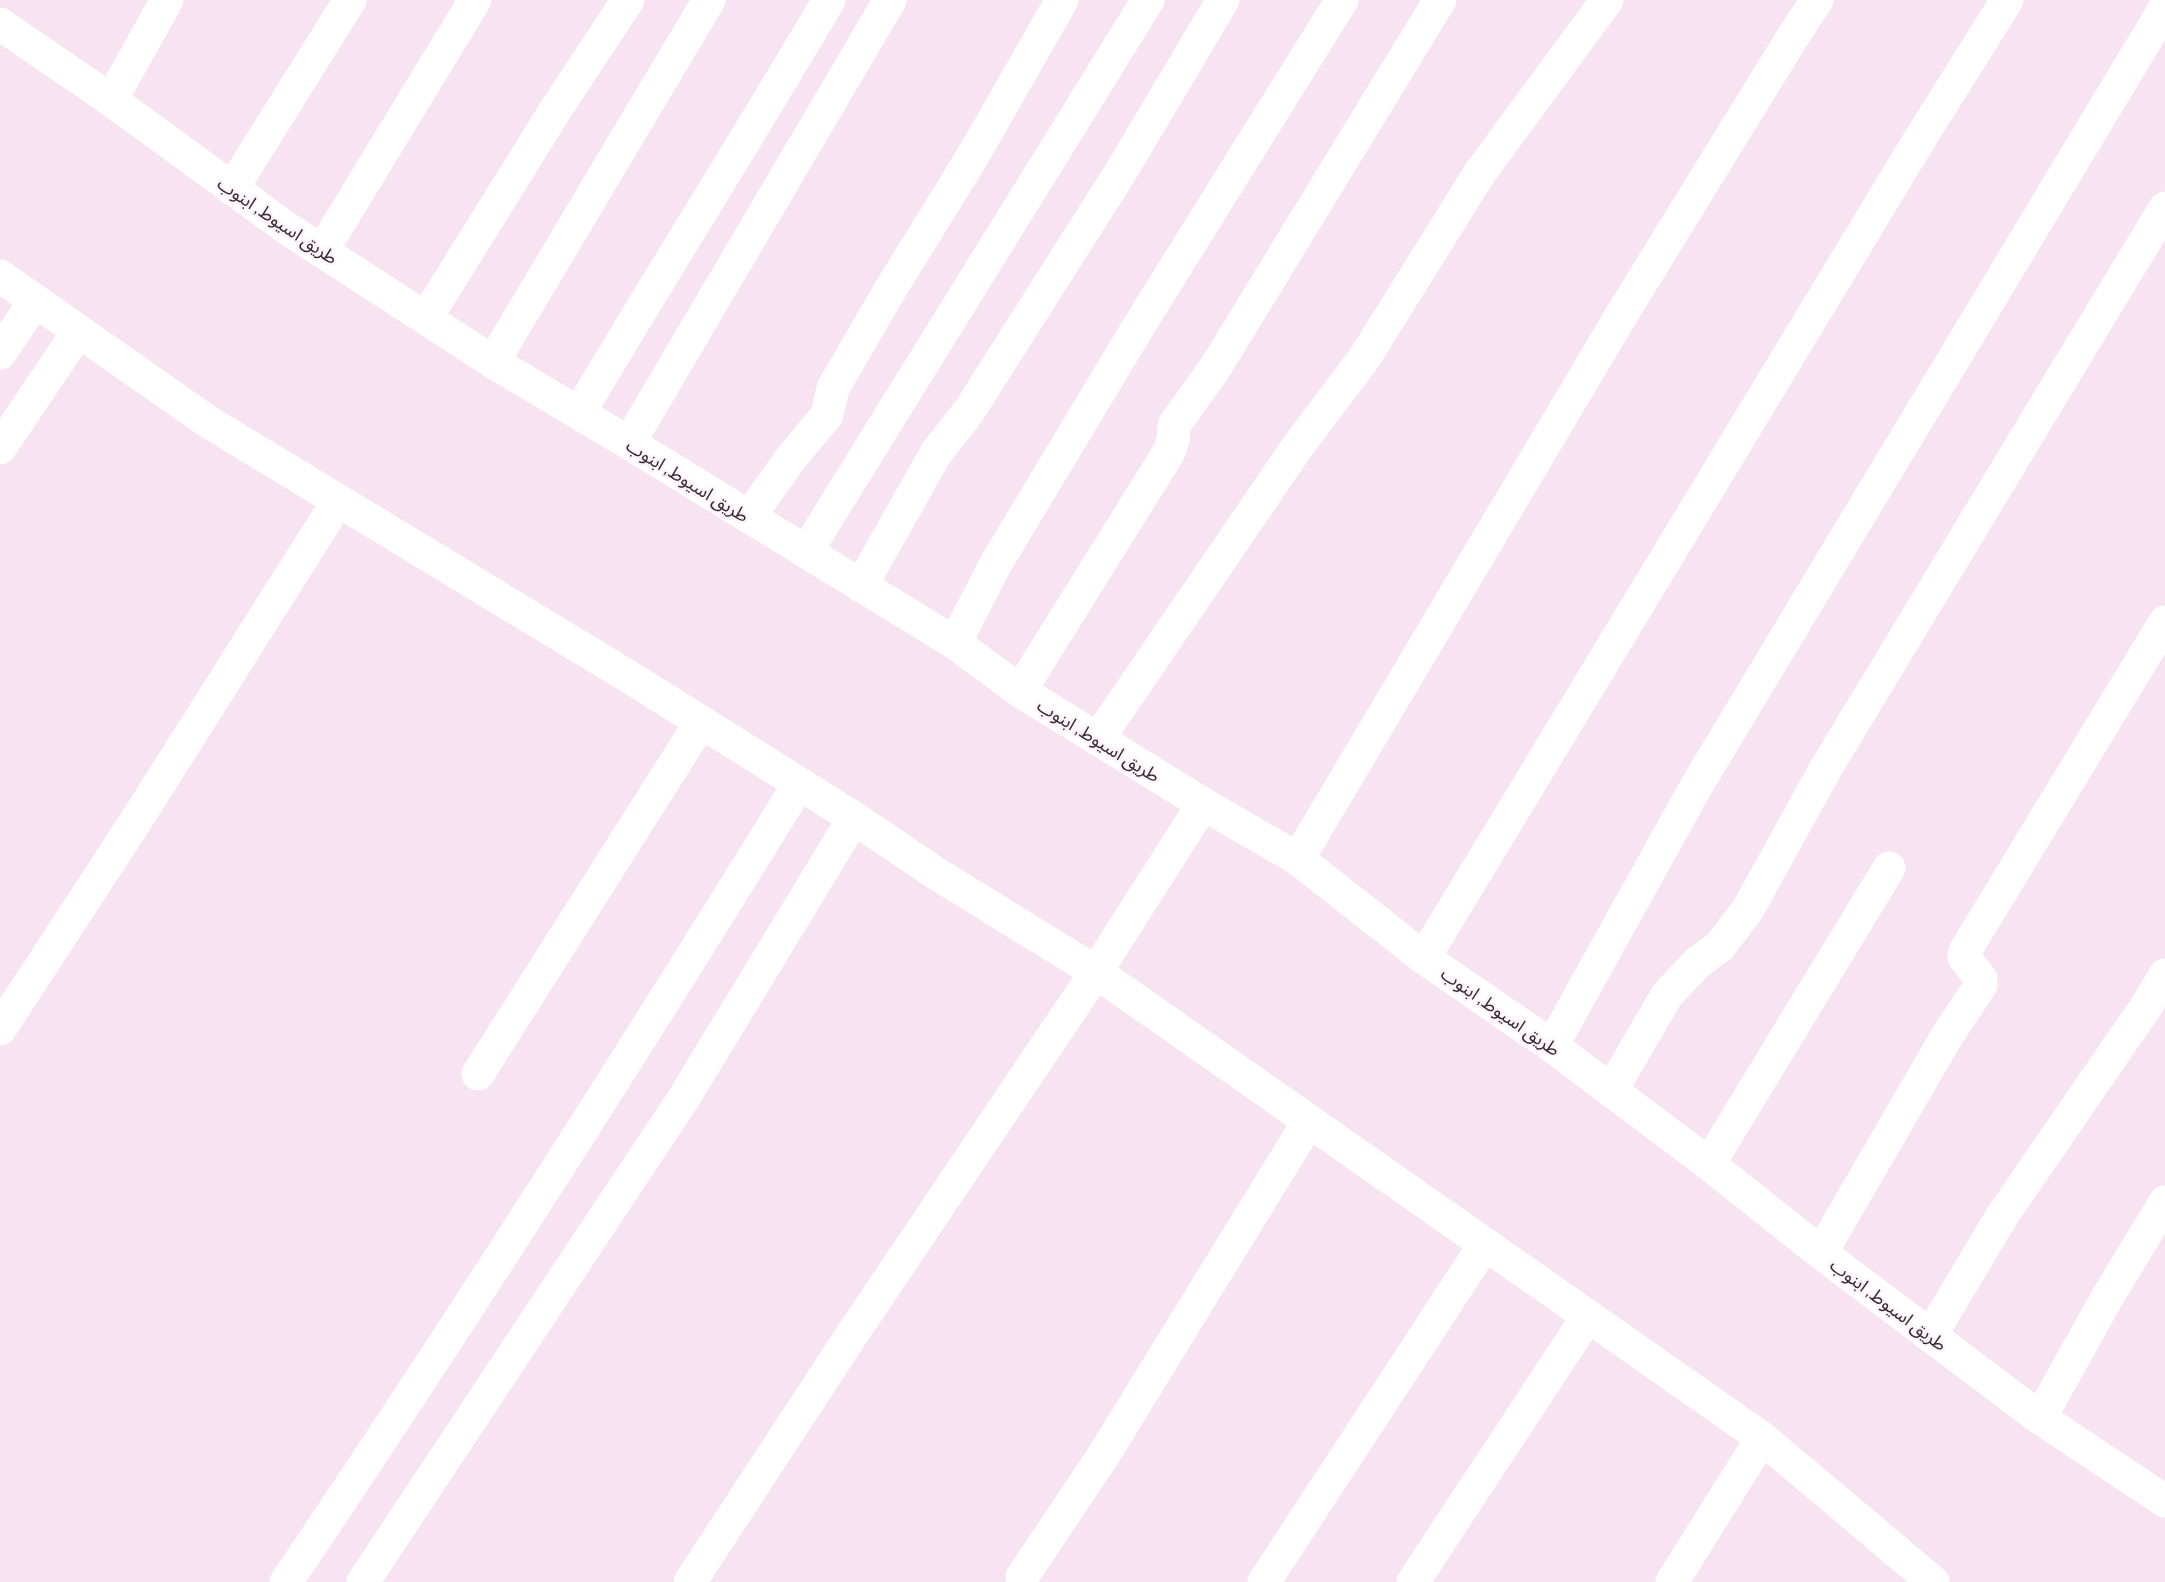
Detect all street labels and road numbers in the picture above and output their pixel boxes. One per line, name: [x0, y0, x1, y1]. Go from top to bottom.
street label: طريق اسيوط, ابنوب: [213, 171, 343, 269]
street label: طريق اسيوط, ابنوب: [622, 433, 754, 527]
street label: طريق اسيوط, ابنوب: [1033, 693, 1165, 787]
street label: طريق اسيوط, ابنوب: [1437, 961, 1565, 1061]
street label: طريق اسيوط, ابنوب: [1826, 1252, 1952, 1356]

